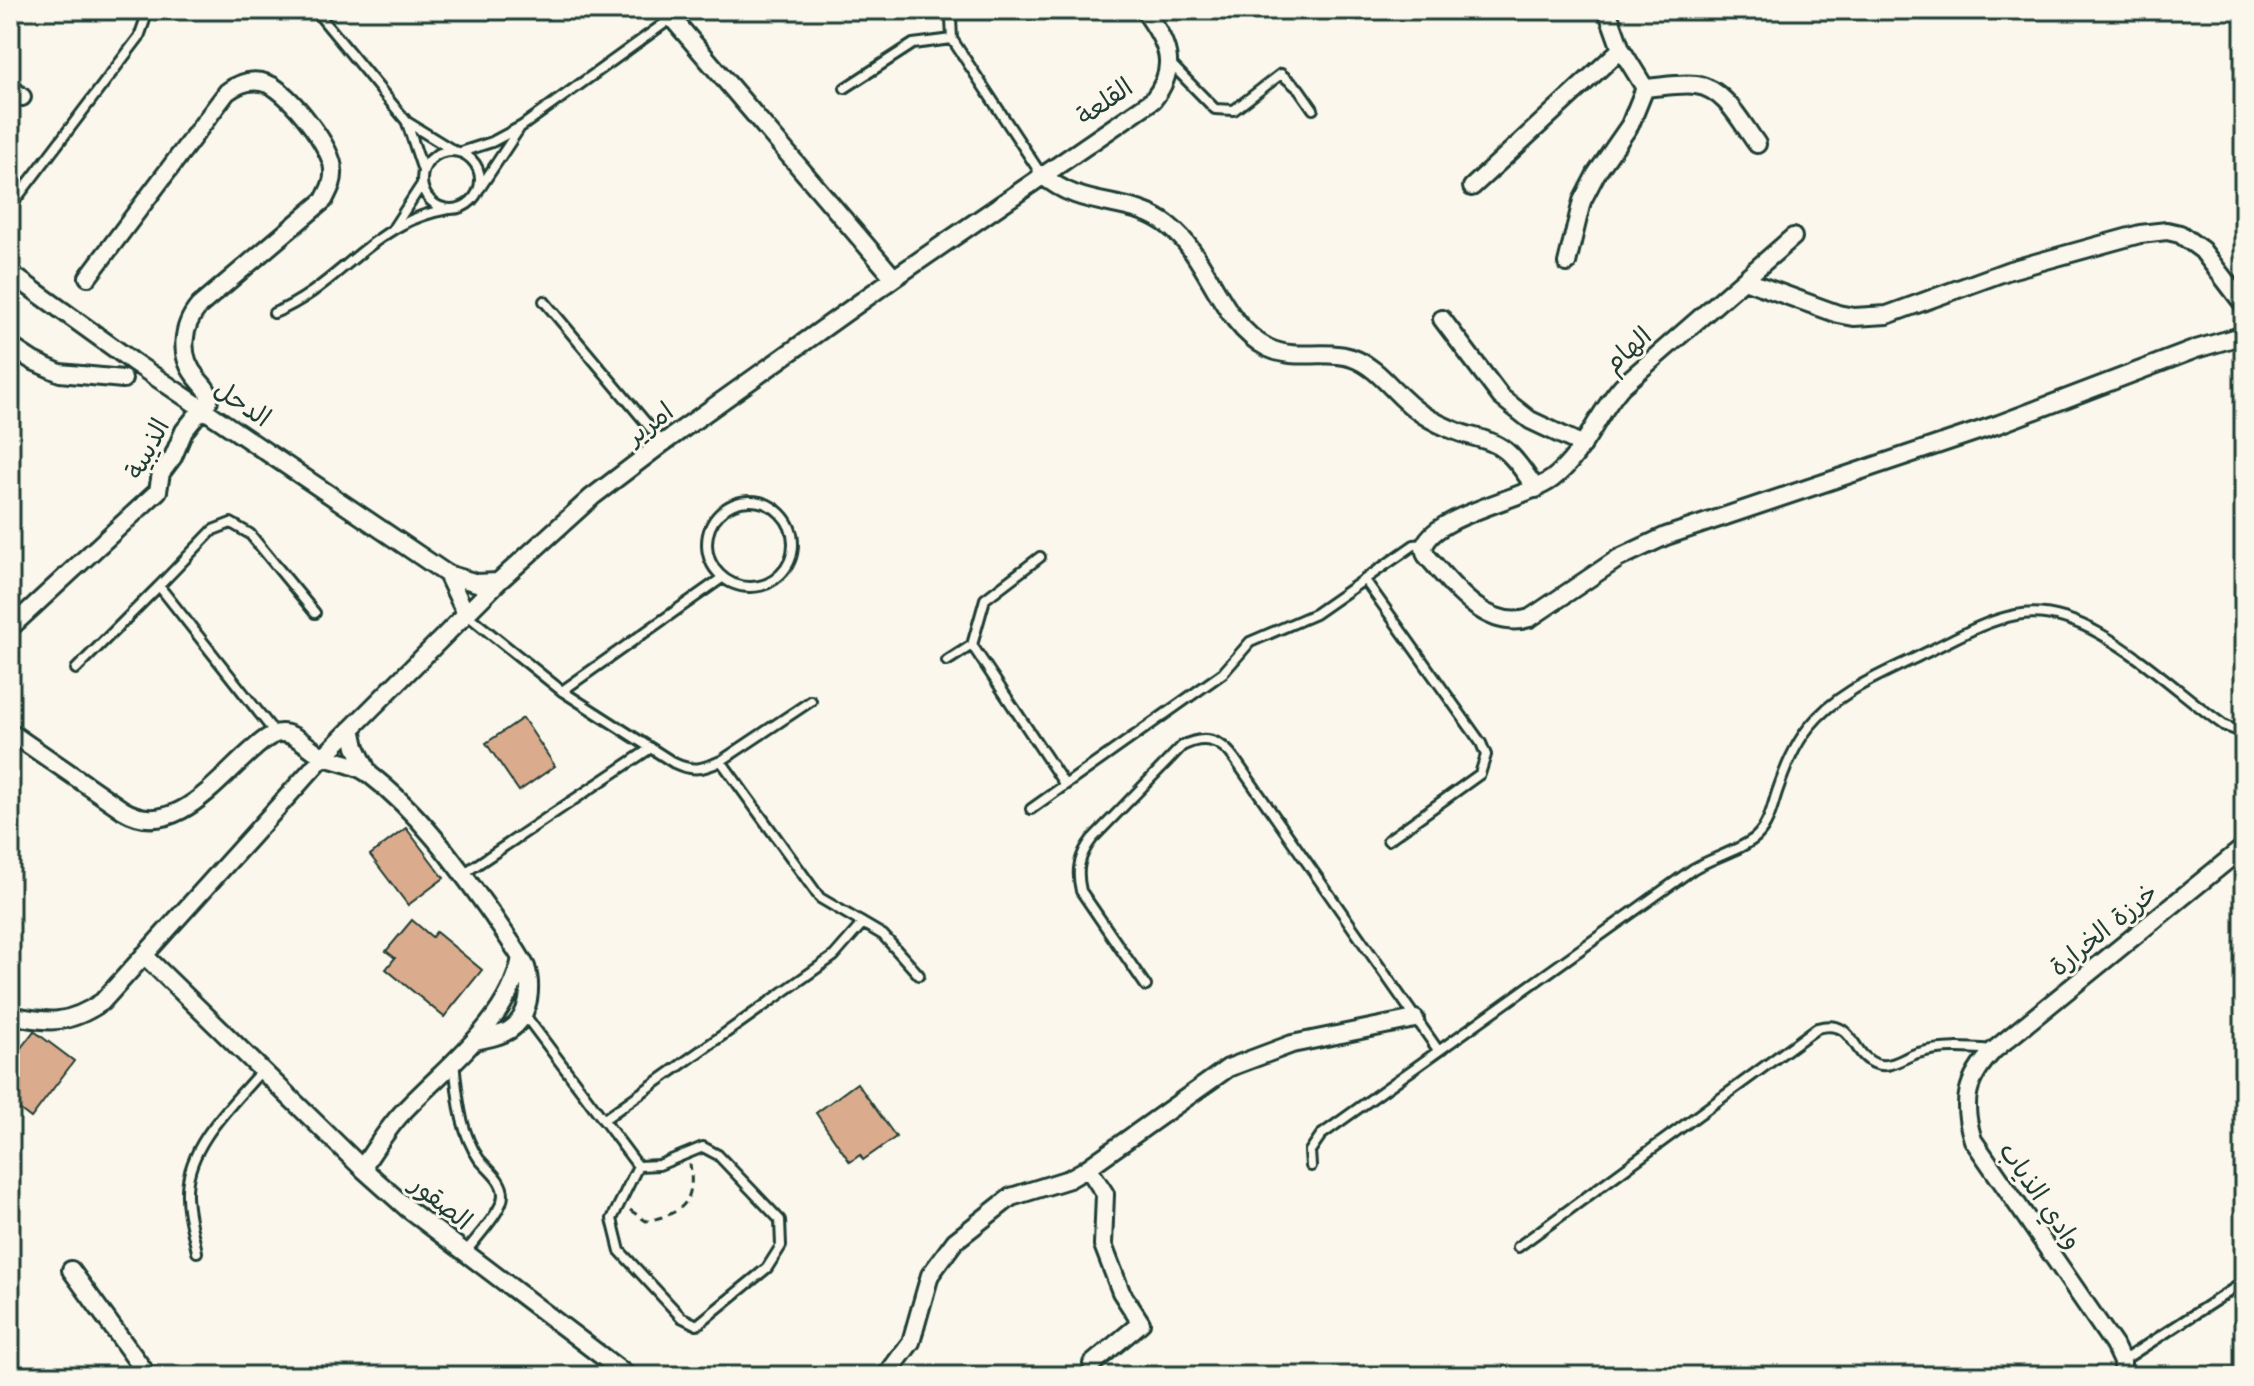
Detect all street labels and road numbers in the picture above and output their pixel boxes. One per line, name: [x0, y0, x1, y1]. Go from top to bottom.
street label: القلعة: [1071, 72, 1139, 132]
street label: الهام: [1598, 321, 1661, 382]
street label: الدحل: [208, 374, 276, 434]
street label: امرير: [619, 397, 679, 453]
street label: الذيبية: [120, 414, 176, 484]
street label: خرزة الخرارة: [2044, 877, 2164, 983]
street label: وادي الذياب: [1990, 1137, 2088, 1257]
street label: الصقور: [403, 1168, 478, 1237]

